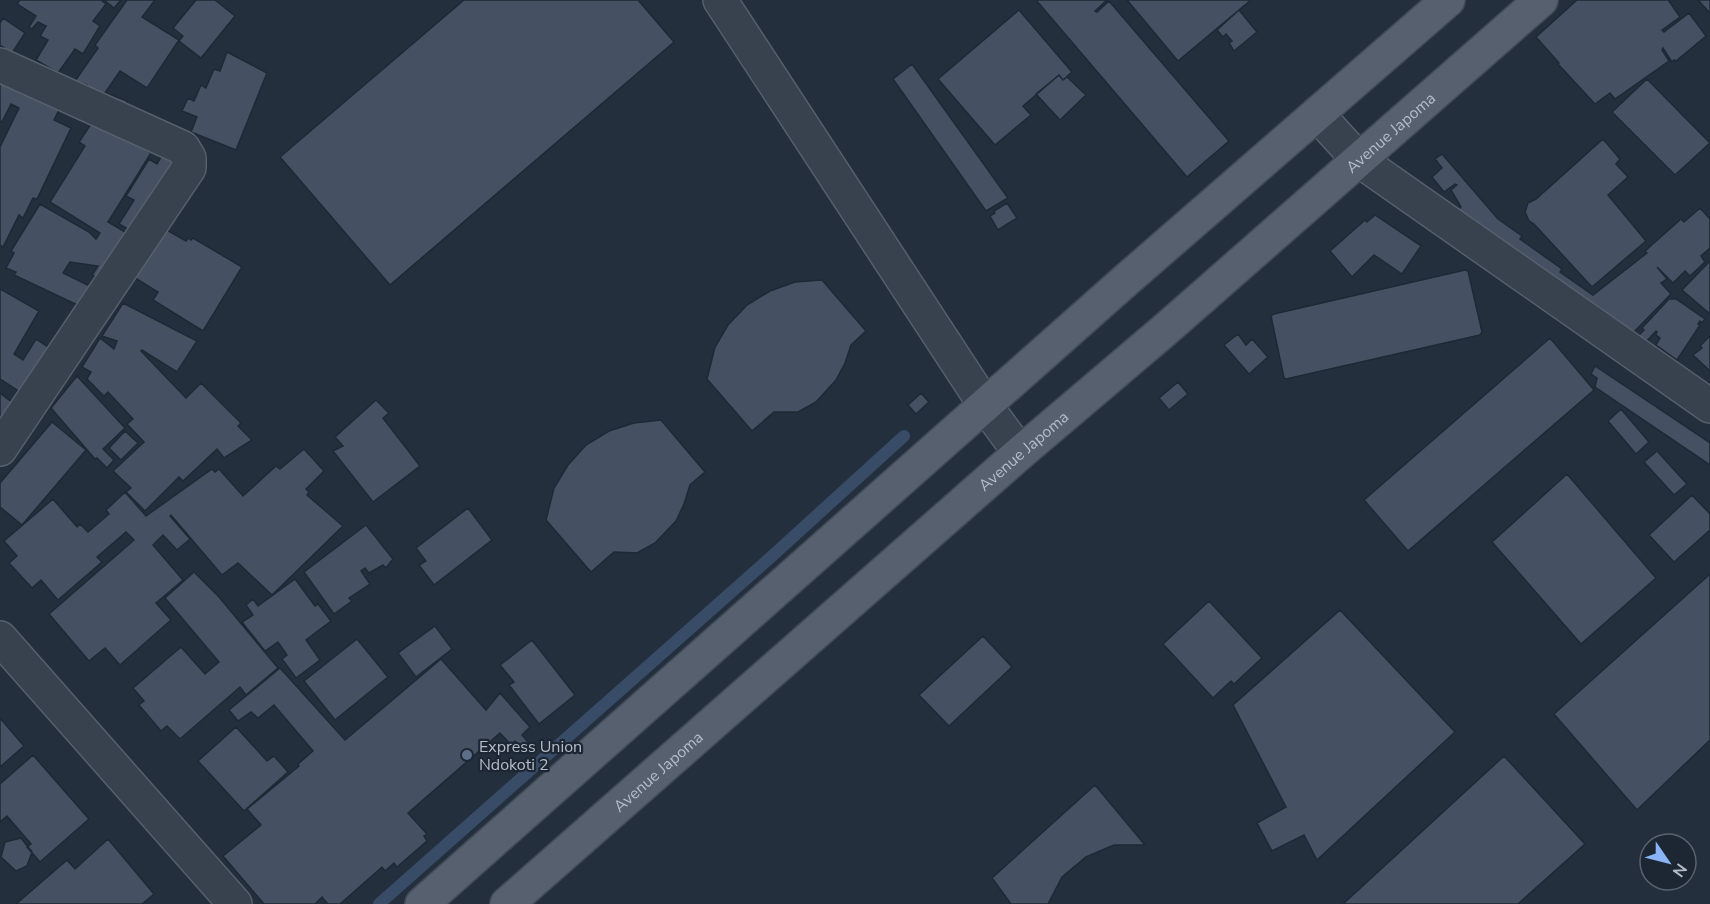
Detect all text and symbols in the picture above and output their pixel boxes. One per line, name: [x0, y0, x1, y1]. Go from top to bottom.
street label: Avenue Japoma: [1341, 88, 1441, 178]
street label: Avenue Japoma: [974, 406, 1074, 497]
street label: Avenue Japoma: [609, 727, 708, 818]
place label: Express Union Ndokoti 2: [479, 736, 582, 776]
marker: Express Union Ndokoti 2: [460, 748, 474, 762]
north arrow: [1638, 832, 1698, 892]
text: N: [1667, 859, 1692, 881]

